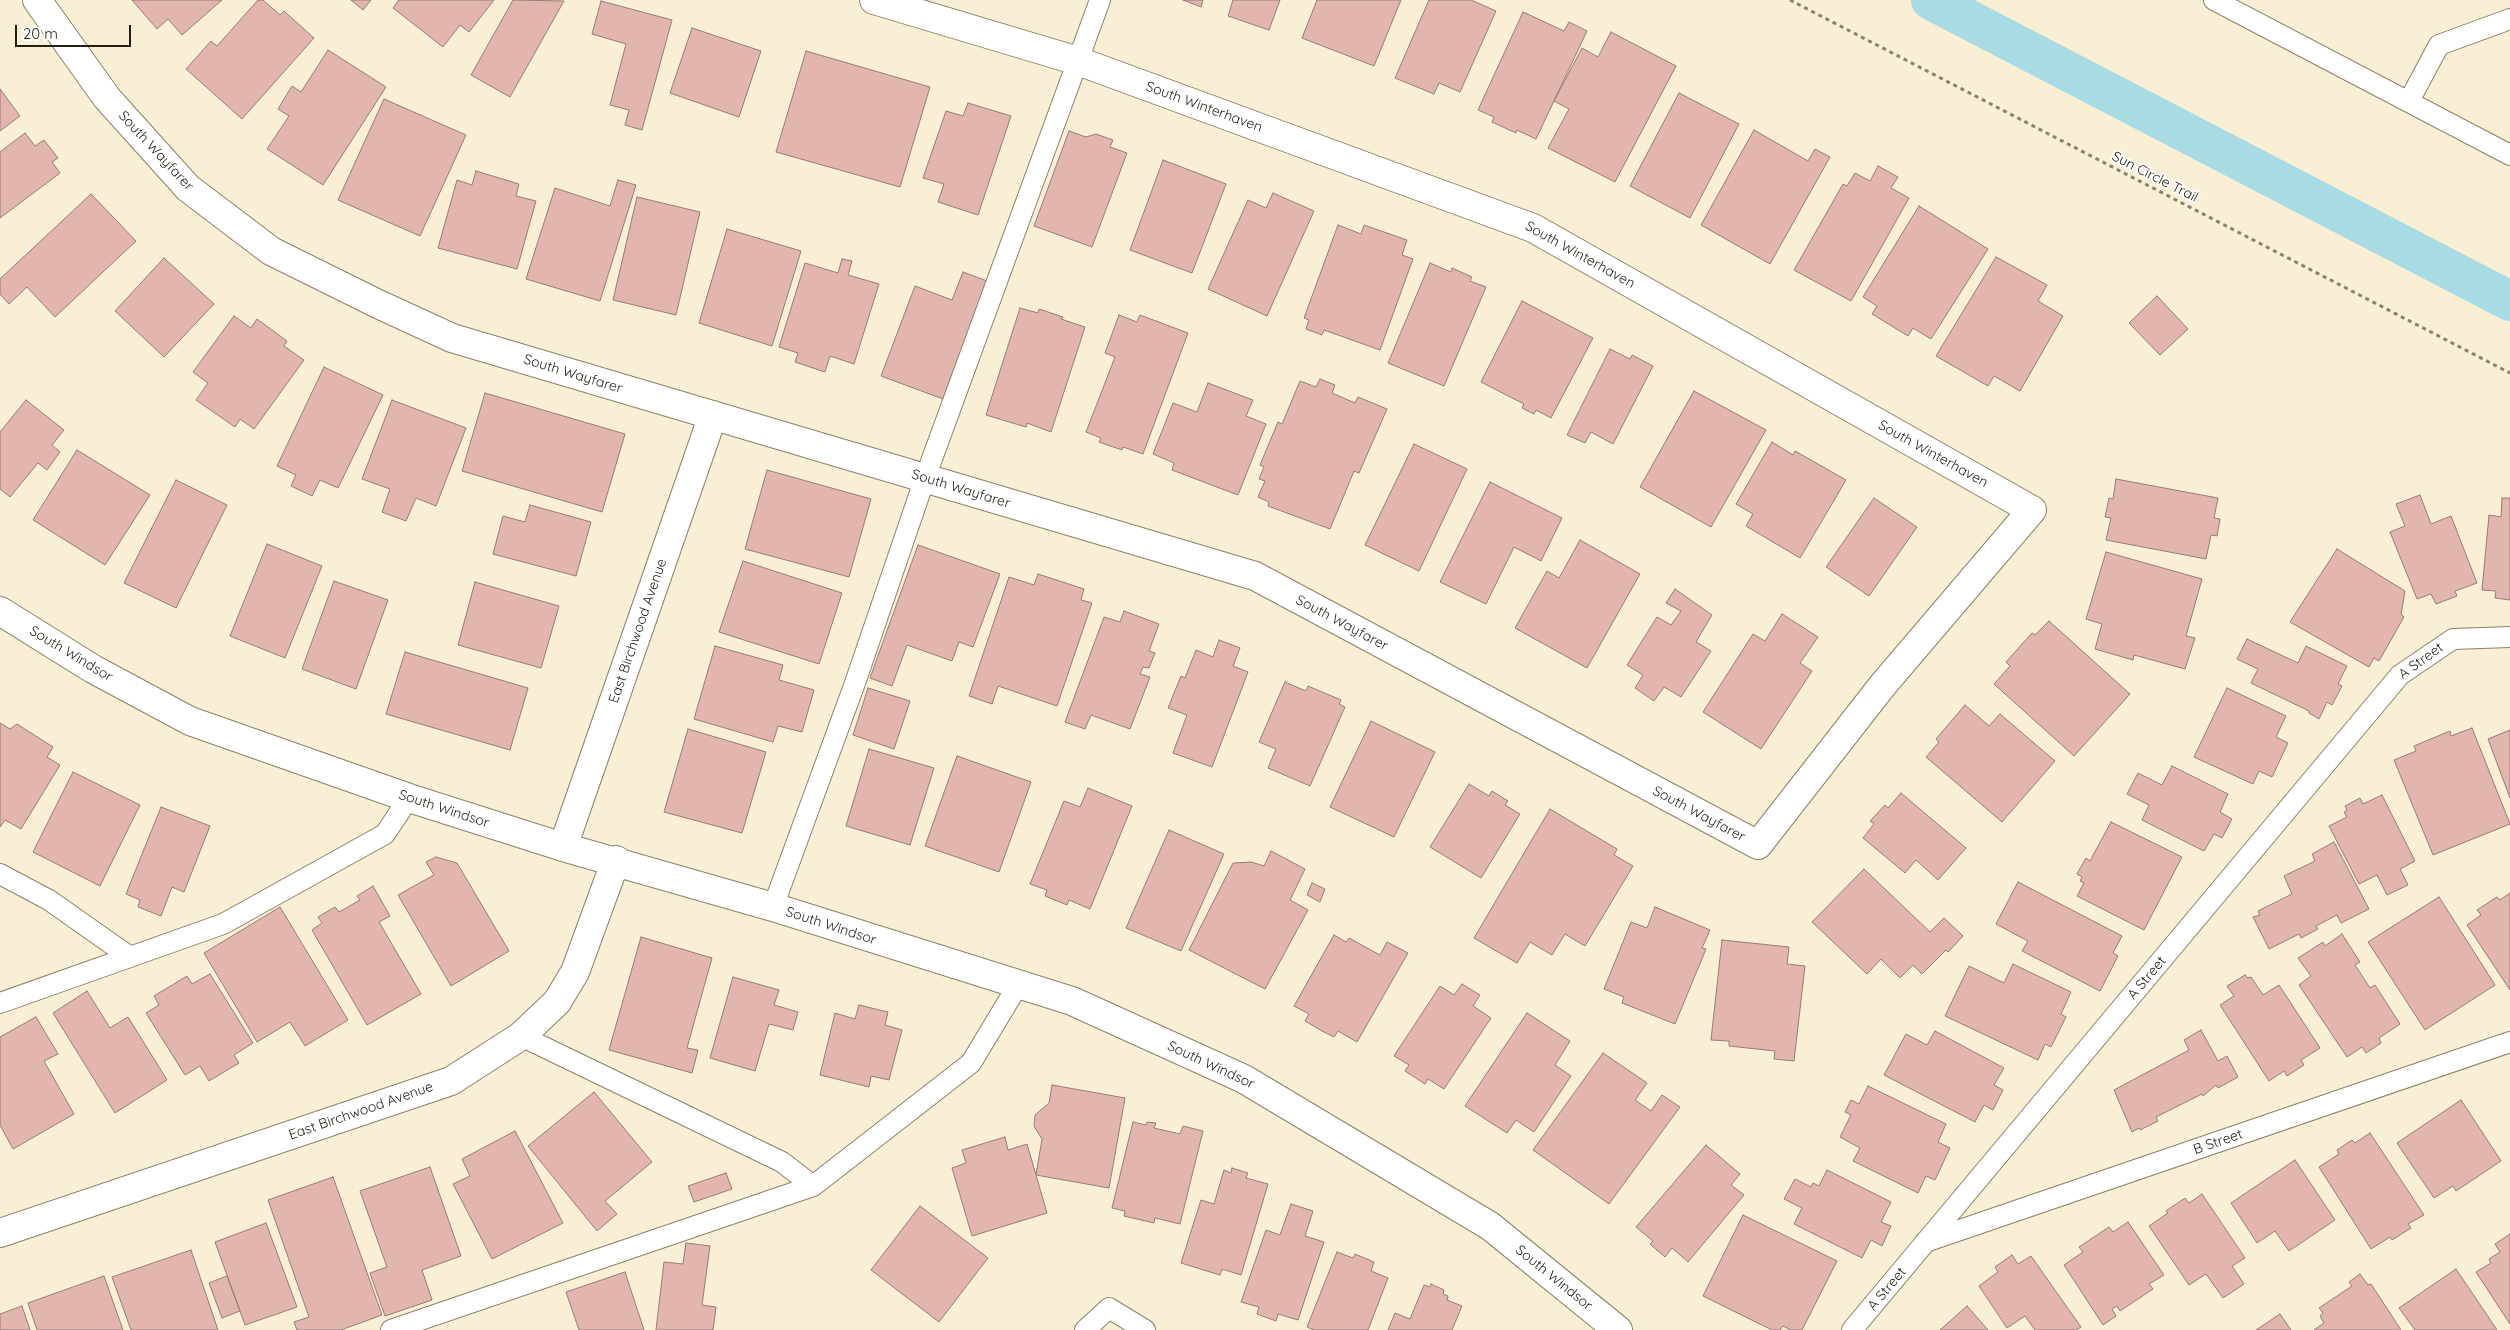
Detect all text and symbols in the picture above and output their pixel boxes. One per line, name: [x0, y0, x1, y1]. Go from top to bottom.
scale bar: [18, 15, 134, 47]
text: 20 m: [23, 24, 58, 43]
street label: South Winterhaven: [1143, 78, 1265, 136]
street label: South Wayfarer: [115, 108, 197, 194]
street label: Sun Circle Trail: [2109, 148, 2201, 206]
street label: South Winterhaven: [1522, 218, 1638, 292]
street label: South Wayfarer: [522, 351, 624, 397]
street label: South Winterhaven: [1875, 417, 1991, 491]
street label: South Wayfarer: [910, 466, 1012, 512]
street label: East Birchwood Avenue: [605, 557, 671, 705]
street label: South Wayfarer: [1293, 592, 1391, 654]
street label: South Windsor: [26, 623, 116, 685]
street label: A Street: [2395, 639, 2447, 683]
street label: South Wayfarer: [1650, 783, 1748, 845]
street label: South Windsor: [397, 786, 491, 832]
street label: South Windsor: [784, 903, 878, 949]
street label: A Street: [2124, 953, 2170, 1003]
street label: South Windsor: [1165, 1037, 1257, 1093]
street label: East Birchwood Avenue: [287, 1078, 435, 1144]
street label: B Street: [2191, 1126, 2245, 1158]
street label: South Windsor: [1512, 1242, 1596, 1314]
street label: A Street: [1864, 1264, 1910, 1314]

